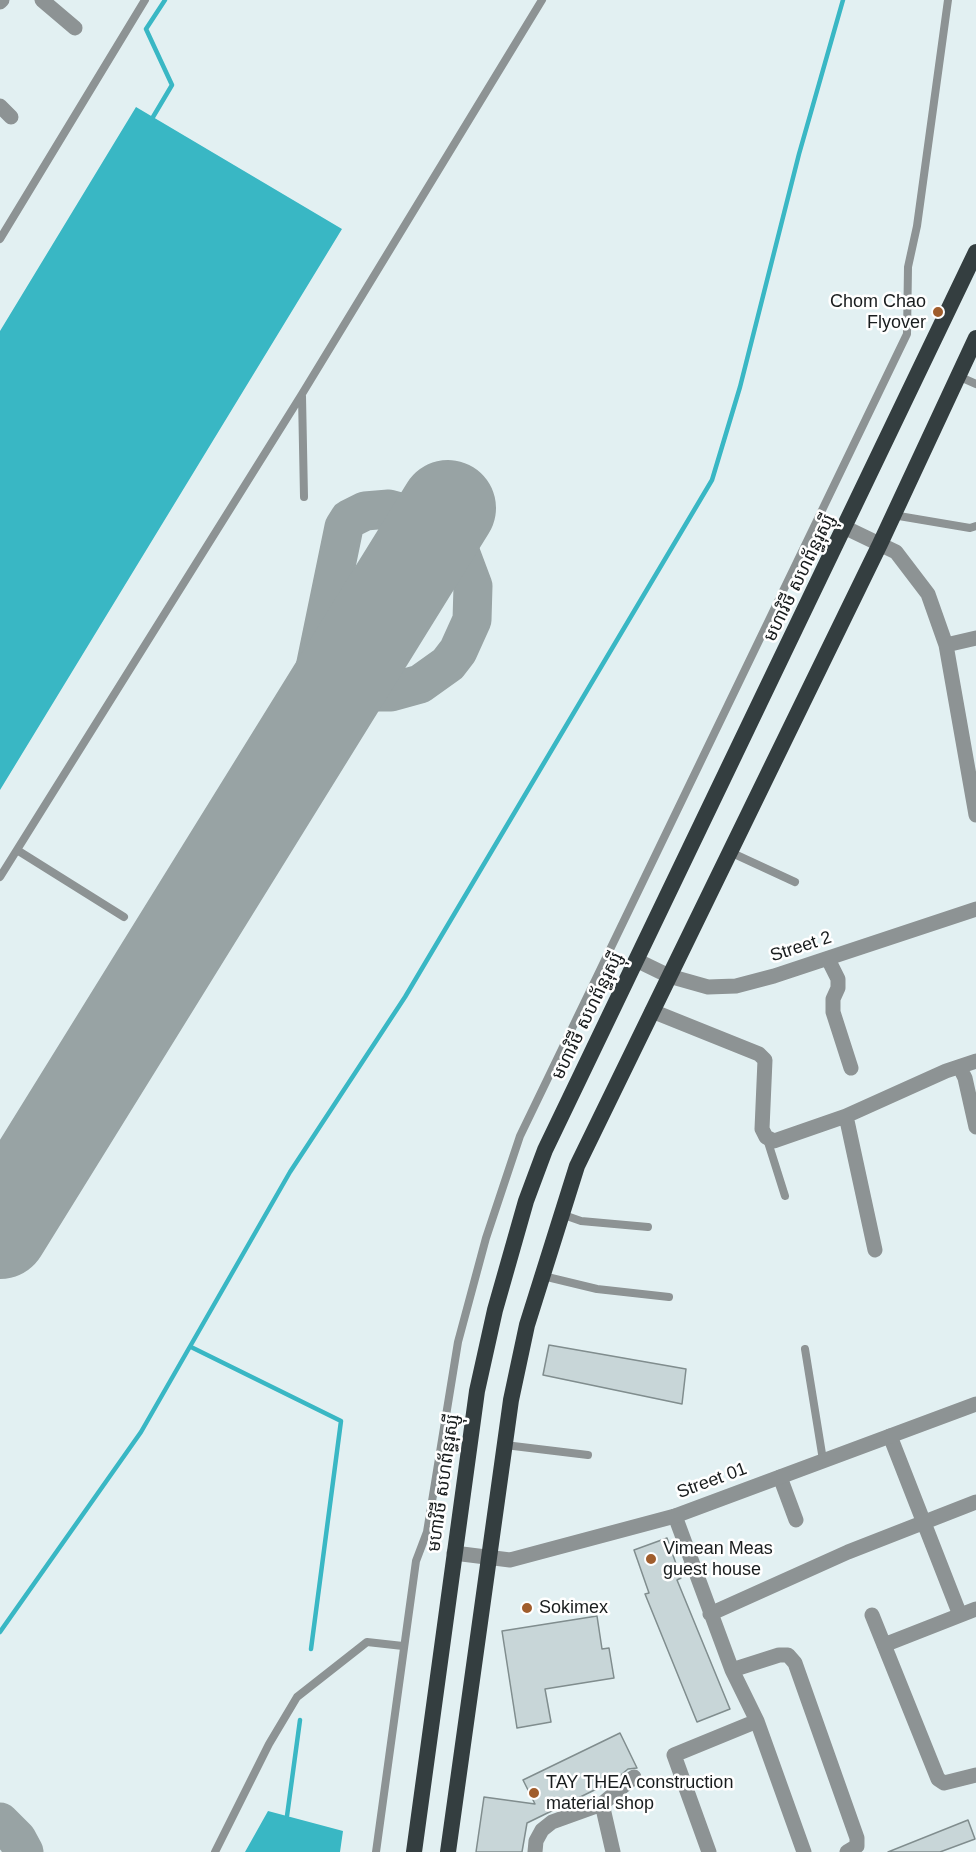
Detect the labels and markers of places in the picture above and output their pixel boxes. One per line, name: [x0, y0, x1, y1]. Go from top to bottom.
place label: Chom Chao Flyover: [830, 291, 926, 334]
marker: Chom Chao Flyover: [931, 305, 945, 319]
place label: Vimean Meas guest house: [663, 1538, 773, 1580]
marker: Vimean Meas guest house: [644, 1552, 658, 1566]
place label: Sokimex: [539, 1597, 608, 1619]
marker: Sokimex: [520, 1601, 534, 1615]
place label: TAY THEA construction material shop: [546, 1772, 733, 1814]
marker: TAY THEA construction material shop: [527, 1786, 541, 1800]

